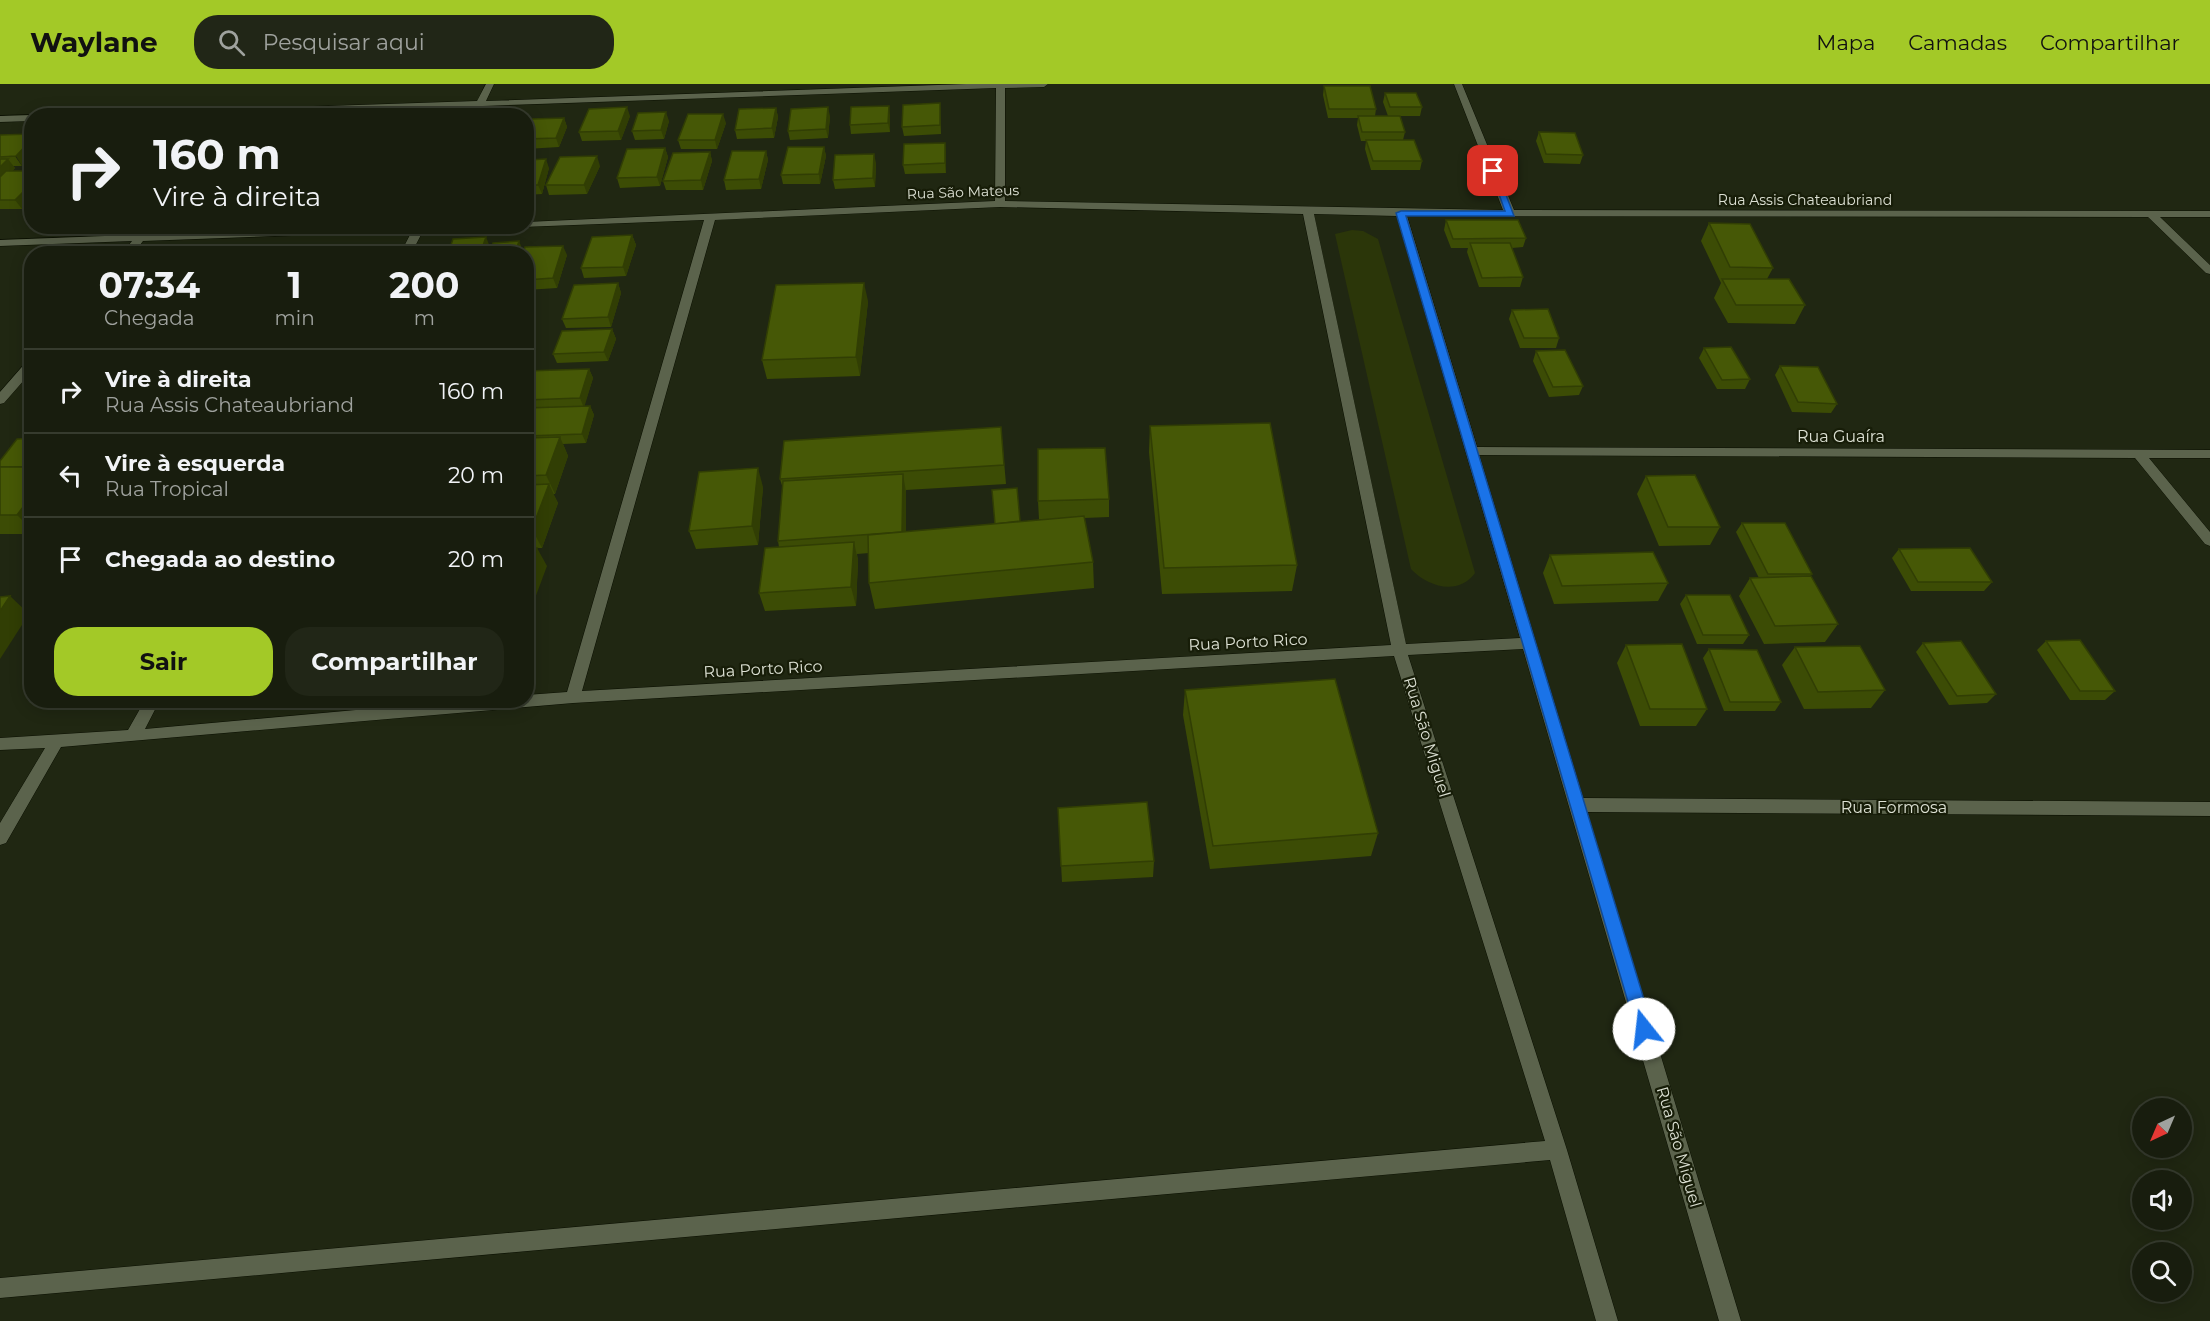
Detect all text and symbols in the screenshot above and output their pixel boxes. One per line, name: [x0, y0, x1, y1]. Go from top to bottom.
search box: [194, 15, 614, 69]
text: Waylane: [30, 25, 158, 59]
icon: search: [215, 26, 248, 59]
text: Pesquisar aqui: [263, 29, 425, 56]
text: Mapa: [1816, 30, 1875, 55]
text: Camadas: [1908, 30, 2007, 55]
text: Compartilhar: [2040, 30, 2180, 55]
text: 160 m: [153, 128, 281, 180]
icon: right: [54, 132, 132, 210]
pin: [1467, 145, 1518, 196]
icon: arrive: [1476, 154, 1509, 187]
text: Vire à direita: [153, 180, 321, 213]
street label: Rua São Mateus: [906, 181, 1020, 203]
street label: Rua Assis Chateaubriand: [1718, 191, 1892, 209]
text: 07:34: [99, 263, 200, 307]
text: 1: [288, 263, 302, 307]
text: 200: [389, 263, 459, 307]
text: Chegada: [104, 306, 195, 330]
text: min: [275, 306, 315, 330]
text: m: [414, 306, 435, 330]
text: Vire à direita: [105, 366, 252, 393]
icon: right: [54, 375, 87, 408]
text: 160 m: [439, 378, 504, 405]
text: Rua Assis Chateaubriand: [105, 393, 354, 417]
street label: Rua Guaíra: [1797, 427, 1885, 446]
text: Vire à esquerda: [105, 450, 285, 477]
icon: left: [54, 459, 87, 492]
text: 20 m: [448, 462, 504, 489]
text: Rua Tropical: [105, 477, 229, 501]
icon: arrive: [54, 543, 87, 576]
text: Chegada ao destino: [105, 546, 335, 573]
text: 20 m: [448, 546, 504, 573]
button: Sair: [54, 627, 273, 696]
button: Compartilhar: [285, 627, 504, 696]
street label: Rua Porto Rico: [1188, 629, 1308, 655]
street label: Rua Porto Rico: [703, 656, 823, 682]
street label: Rua São Miguel: [1400, 675, 1454, 799]
street label: Rua Formosa: [1841, 798, 1947, 817]
position arrow: [1612, 997, 1676, 1061]
street label: Rua São Miguel: [1653, 1084, 1705, 1210]
north arrow: [2132, 1098, 2192, 1158]
map controls: [2132, 1098, 2192, 1302]
button: sound: [2132, 1170, 2192, 1230]
button: search: [2132, 1242, 2192, 1302]

